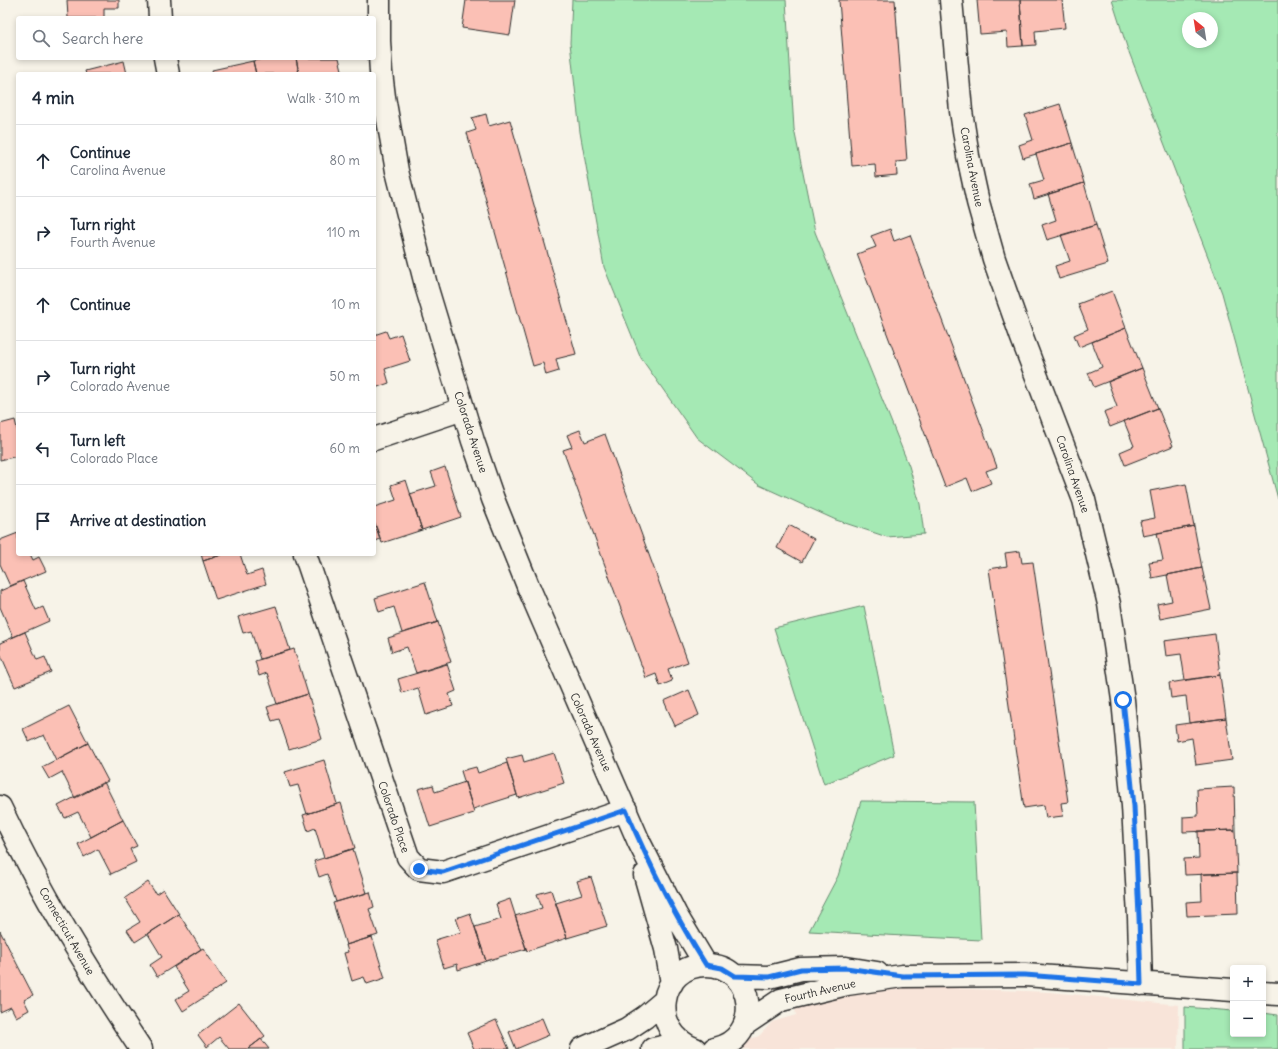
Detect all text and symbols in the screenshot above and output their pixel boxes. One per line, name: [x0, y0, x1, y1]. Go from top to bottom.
north arrow: [1182, 12, 1218, 48]
search box: [16, 16, 376, 60]
icon: search: [30, 27, 52, 49]
text: Search here: [62, 29, 143, 48]
text: 4 min: [32, 87, 74, 109]
text: Walk · 310 m: [287, 90, 360, 107]
street label: Carolina Avenue: [957, 126, 987, 208]
text: Continue: [70, 143, 131, 162]
icon: ahead: [32, 150, 54, 172]
text: 80 m: [329, 152, 360, 169]
text: Carolina Avenue: [70, 162, 166, 179]
text: Turn right: [70, 215, 135, 234]
icon: right: [32, 222, 54, 244]
text: 110 m: [327, 224, 360, 241]
text: Fourth Avenue: [70, 234, 156, 251]
icon: ahead: [32, 294, 54, 316]
text: Continue: [70, 295, 131, 314]
text: 10 m: [332, 296, 360, 313]
text: Turn right: [70, 359, 135, 378]
icon: right: [32, 366, 54, 388]
text: 50 m: [329, 368, 360, 385]
text: Colorado Avenue: [70, 378, 170, 395]
street label: Colorado Avenue: [451, 390, 491, 475]
text: Turn left: [70, 431, 125, 450]
street label: Carolina Avenue: [1053, 433, 1093, 515]
icon: left: [32, 438, 54, 460]
text: 60 m: [329, 440, 360, 457]
text: Colorado Place: [70, 450, 158, 467]
icon: arrive: [32, 510, 54, 532]
text: Arrive at destination: [70, 511, 206, 530]
street label: Colorado Avenue: [567, 690, 615, 774]
route start: [1114, 691, 1132, 709]
street label: Colorado Place: [375, 780, 413, 855]
route end: [410, 860, 428, 878]
street label: Connecticut Avenue: [36, 885, 98, 977]
map controls: [1230, 965, 1266, 1037]
button: +: [1230, 965, 1266, 1001]
street label: Fourth Avenue: [783, 976, 857, 1006]
button: −: [1230, 1001, 1266, 1037]

